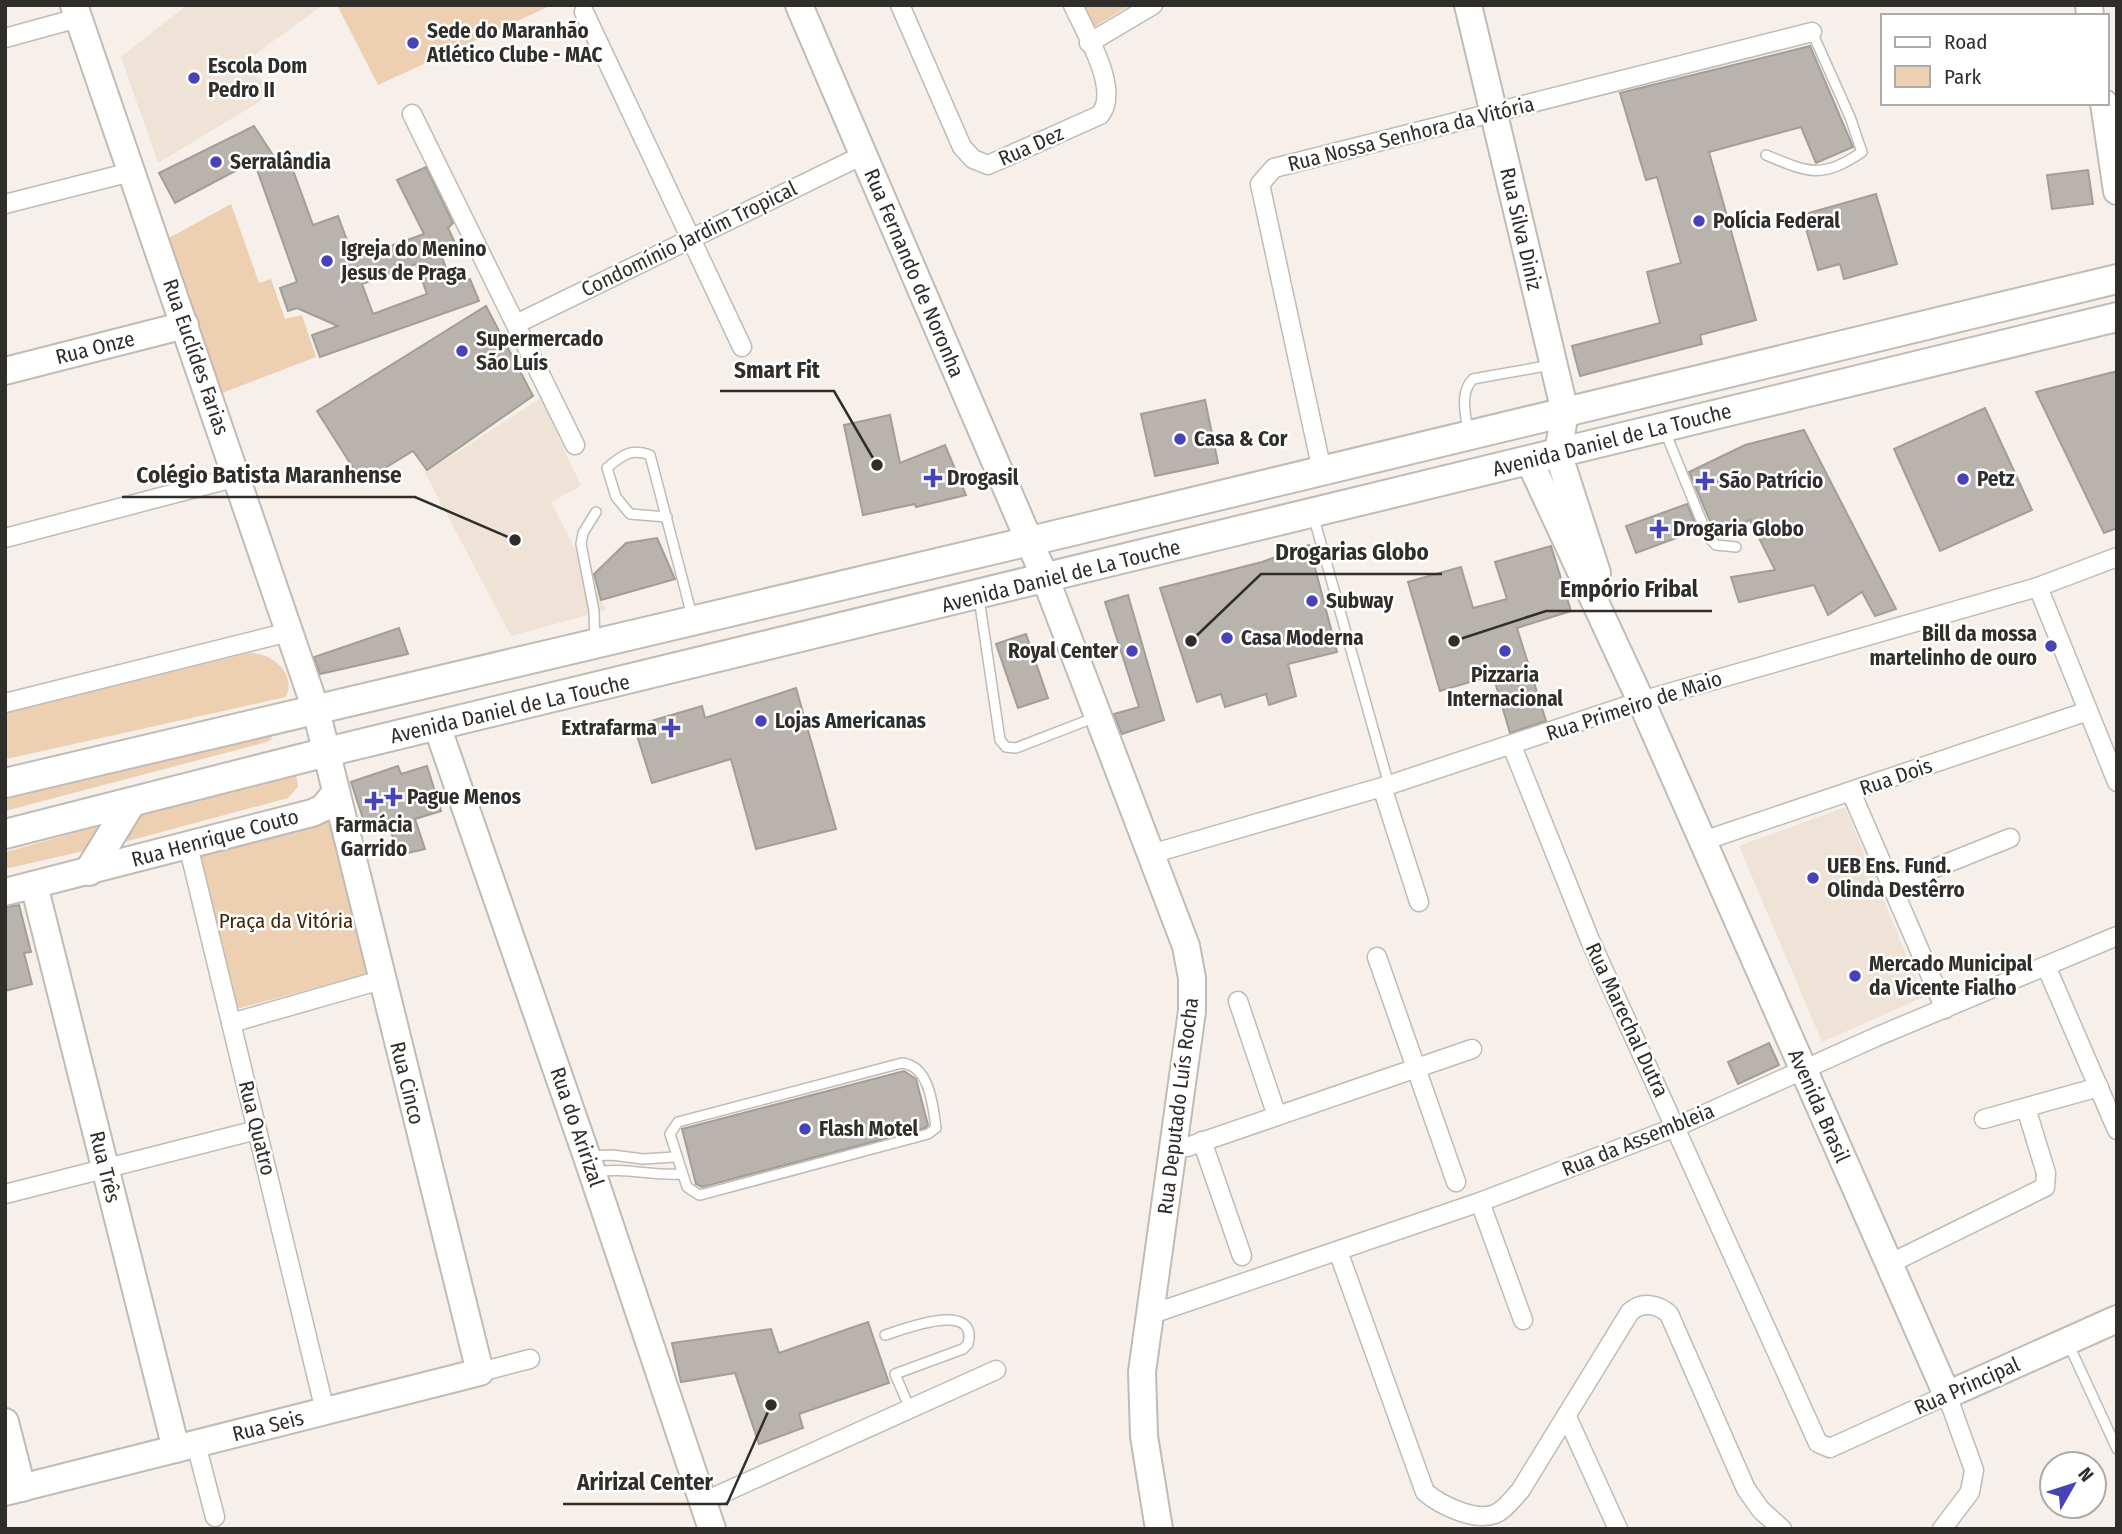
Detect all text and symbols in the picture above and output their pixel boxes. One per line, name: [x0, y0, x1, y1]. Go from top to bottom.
legend: [1881, 14, 2108, 105]
place label: Sede do Maranhão Atlético Clube - MAC: [426, 18, 602, 68]
text: Road: [1944, 29, 1988, 55]
marker: Sede do Maranhão Atlético Clube - MAC: [405, 35, 421, 51]
place label: Escola Dom Pedro II: [208, 53, 307, 103]
text: Park: [1944, 64, 1982, 90]
marker: Escola Dom Pedro II: [186, 70, 202, 86]
street label: Rua Nossa Senhora da Vitória: [1285, 91, 1537, 177]
street label: Rua Dez: [994, 120, 1068, 172]
place label: Serralândia: [230, 149, 331, 175]
marker: Serralândia: [208, 154, 224, 170]
street label: Rua Fernando de Noronha: [858, 165, 970, 381]
street label: Rua Silva Diniz: [1494, 165, 1548, 293]
street label: Condomínio Jardim Tropical: [577, 175, 801, 303]
place label: Polícia Federal: [1713, 208, 1840, 234]
marker: Polícia Federal: [1691, 213, 1707, 229]
place label: Igreja do Menino Jesus de Praga: [340, 236, 487, 286]
marker: Igreja do Menino Jesus de Praga: [319, 253, 335, 269]
street label: Rua Euclídes Farias: [157, 275, 235, 439]
street label: Rua Onze: [53, 326, 137, 370]
place label: Supermercado São Luís: [476, 326, 603, 376]
marker: Supermercado São Luís: [454, 343, 470, 359]
callout: Smart Fit: [720, 347, 834, 391]
text: Smart Fit: [734, 356, 821, 384]
street label: Avenida Daniel de La Touche: [1490, 398, 1734, 482]
place label: Casa & Cor: [1194, 426, 1288, 452]
marker: Casa & Cor: [1172, 431, 1188, 447]
callout: Colégio Batista Maranhense: [122, 453, 415, 497]
text: Colégio Batista Maranhense: [136, 461, 402, 489]
place label: Drogasil: [947, 465, 1019, 491]
place label: Petz: [1977, 466, 2015, 492]
place label: São Patrício: [1719, 468, 1823, 494]
marker: Drogasil: [925, 470, 941, 486]
marker: Petz: [1955, 471, 1971, 487]
marker: São Patrício: [1697, 473, 1713, 489]
place label: Drogaria Globo: [1673, 516, 1804, 542]
marker: Drogaria Globo: [1651, 521, 1667, 537]
callout: Drogarias Globo: [1261, 530, 1442, 574]
street label: Avenida Daniel de La Touche: [939, 534, 1183, 618]
text: Drogarias Globo: [1275, 538, 1429, 566]
callout: Empório Fribal: [1546, 567, 1712, 611]
text: Empório Fribal: [1560, 575, 1699, 603]
place label: Subway: [1326, 588, 1394, 614]
marker: Subway: [1304, 593, 1320, 609]
place label: Bill da mossa martelinho de ouro: [1870, 621, 2037, 671]
place label: Casa Moderna: [1241, 625, 1364, 651]
marker: Casa Moderna: [1219, 630, 1235, 646]
place label: Royal Center: [1008, 638, 1118, 664]
marker: Bill da mossa martelinho de ouro: [2043, 638, 2059, 654]
marker: Royal Center: [1124, 643, 1140, 659]
marker: Pizzaria Internacional: [1497, 643, 1513, 659]
place label: Pizzaria Internacional: [1447, 662, 1563, 712]
street label: Rua Primeiro de Maio: [1543, 665, 1725, 747]
street label: Avenida Daniel de La Touche: [388, 669, 632, 749]
place label: Lojas Americanas: [775, 708, 926, 734]
marker: Lojas Americanas: [753, 713, 769, 729]
place label: Extrafarma: [561, 715, 657, 741]
marker: Extrafarma: [663, 720, 679, 736]
street label: Rua Dois: [1856, 752, 1936, 802]
place label: Pague Menos: [407, 784, 521, 810]
marker: Pague Menos: [385, 789, 401, 805]
marker: Farmácia Garrido: [366, 793, 382, 809]
street label: Rua Henrique Couto: [129, 803, 301, 873]
place label: Farmácia Garrido: [335, 812, 413, 862]
place label: UEB Ens. Fund. Olinda Destêrro: [1827, 853, 1965, 903]
marker: UEB Ens. Fund. Olinda Destêrro: [1805, 870, 1821, 886]
park label: Praça da Vitória: [219, 908, 353, 934]
street label: Rua Marechal Dutra: [1580, 939, 1674, 1101]
place label: Mercado Municipal da Vicente Fialho: [1869, 951, 2033, 1001]
marker: Mercado Municipal da Vicente Fialho: [1847, 968, 1863, 984]
street label: Rua Deputado Luís Rocha: [1152, 996, 1204, 1216]
street label: Rua Cinco: [384, 1039, 430, 1127]
street label: Avenida Brasil: [1782, 1045, 1856, 1167]
street label: Rua do Aririzal: [544, 1064, 610, 1191]
street label: Rua Quatro: [233, 1078, 281, 1178]
street label: Rua da Assembleia: [1558, 1098, 1718, 1182]
place label: Flash Motel: [819, 1116, 919, 1142]
marker: Flash Motel: [797, 1121, 813, 1137]
street label: Rua Três: [84, 1129, 126, 1206]
street label: Rua Principal: [1910, 1351, 2024, 1421]
street label: Rua Seis: [230, 1405, 306, 1447]
north arrow: [2038, 1450, 2108, 1520]
callout: Aririzal Center: [563, 1460, 727, 1504]
text: N: [2073, 1463, 2098, 1486]
text: Aririzal Center: [576, 1468, 714, 1496]

